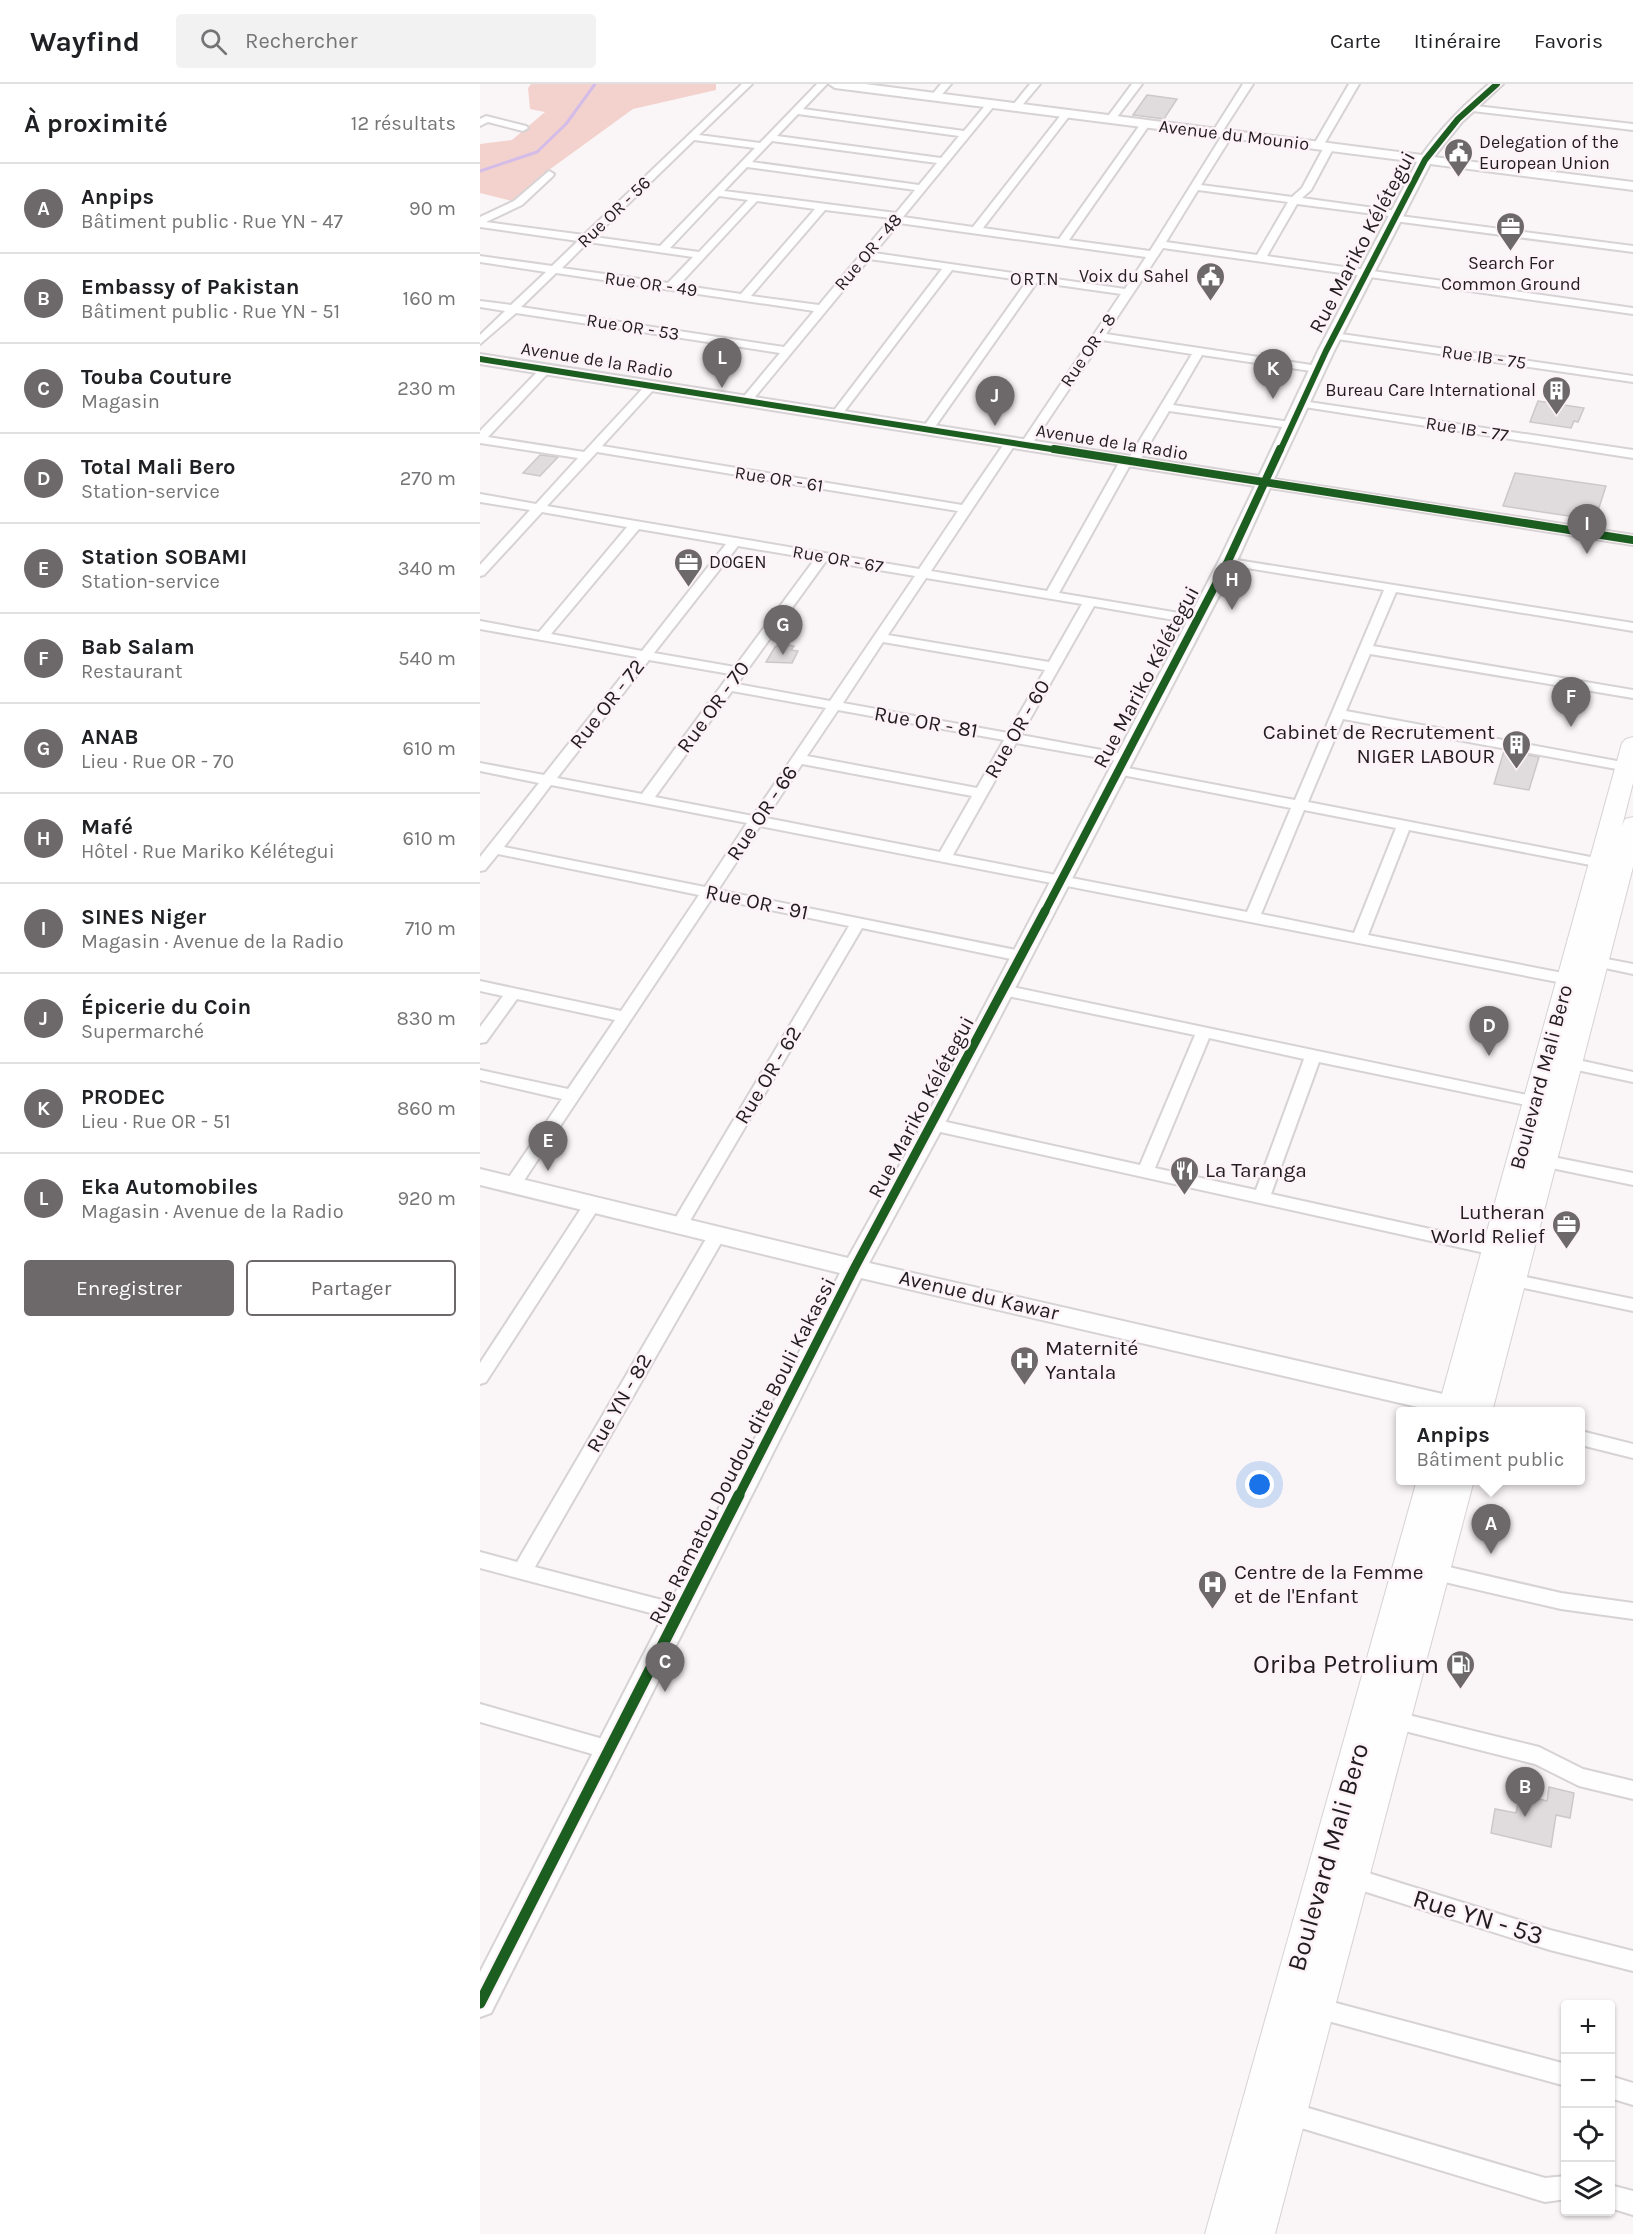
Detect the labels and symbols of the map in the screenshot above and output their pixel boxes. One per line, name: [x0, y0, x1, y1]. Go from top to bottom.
street label: Avenue du Mounio: [1158, 115, 1310, 155]
place label: Delegation of the European Union: [1479, 131, 1619, 174]
public building icon: Delegation of the European Union: [1442, 136, 1474, 178]
street label: Rue Mariko Kélétegui: [1304, 147, 1420, 337]
street label: Rue OR - 56: [573, 172, 655, 252]
street label: Rue OR - 48: [829, 209, 907, 295]
office icon: Search For Common Ground: [1495, 210, 1527, 252]
place label: Search For Common Ground: [1441, 252, 1581, 295]
public building icon: Voix du Sahel: [1194, 260, 1226, 302]
place label: Voix du Sahel: [1079, 265, 1189, 287]
street label: Rue OR - 49: [603, 267, 699, 301]
district label: ORTN: [1010, 268, 1060, 290]
street label: Rue OR - 53: [585, 309, 681, 345]
street label: Rue OR - 8: [1055, 309, 1121, 391]
street label: Avenue de la Radio: [519, 337, 675, 383]
pin: L: [702, 338, 742, 388]
street label: Rue IB - 75: [1440, 340, 1528, 374]
pin: K: [1254, 350, 1292, 399]
building icon: Bureau Care International: [1541, 374, 1573, 416]
pin: J: [976, 376, 1014, 426]
place label: Bureau Care International: [1325, 379, 1536, 401]
street label: Rue IB - 77: [1424, 412, 1510, 446]
street label: Avenue de la Radio: [1034, 419, 1190, 465]
street label: Rue OR - 61: [733, 461, 825, 497]
pin: I: [1568, 504, 1606, 554]
street label: Rue OR - 67: [791, 540, 886, 578]
office icon: DOGEN: [672, 546, 704, 588]
place label: DOGEN: [709, 551, 767, 573]
pin: H: [1212, 560, 1251, 610]
street label: Rue Mariko Kélétegui: [1088, 582, 1204, 772]
pin: G: [764, 606, 802, 655]
street label: Rue OR - 72: [565, 654, 649, 754]
street label: Rue OR - 70: [672, 657, 754, 757]
street label: Rue OR - 60: [979, 676, 1055, 782]
pin: F: [1552, 678, 1590, 727]
street label: Rue OR - 81: [872, 701, 980, 743]
place label: Cabinet de Recrutement NIGER LABOUR: [1263, 720, 1495, 768]
building icon: Cabinet de Recrutement NIGER LABOUR: [1500, 728, 1532, 770]
street label: Rue OR - 66: [722, 761, 802, 865]
street label: Rue OR - 91: [704, 879, 810, 925]
street label: Boulevard Mali Bero: [1505, 982, 1577, 1172]
pin: D: [1470, 1006, 1508, 1056]
street label: Rue Mariko Kélétegui: [863, 1012, 979, 1202]
street label: Rue OR - 62: [730, 1022, 806, 1128]
pin: E: [528, 1122, 568, 1171]
restaurant icon: La Taranga: [1168, 1154, 1200, 1196]
place label: La Taranga: [1205, 1158, 1307, 1182]
place label: Lutheran World Relief: [1431, 1200, 1546, 1248]
office icon: Lutheran World Relief: [1550, 1208, 1582, 1250]
street label: Avenue du Kawar: [897, 1265, 1061, 1325]
street label: Rue Ramatou Doudou dite Bouli Kakassi: [644, 1273, 840, 1629]
place label: Maternité Yantala: [1045, 1336, 1138, 1384]
hospital icon: Maternité Yantala: [1008, 1344, 1040, 1386]
street label: Rue YN - 82: [581, 1350, 657, 1456]
your location: [1245, 1470, 1274, 1499]
pin: A: [1472, 1504, 1510, 1554]
place label: Centre de la Femme et de l'Enfant: [1234, 1560, 1424, 1608]
hospital icon: Centre de la Femme et de l'Enfant: [1197, 1568, 1229, 1610]
pin: C: [646, 1642, 684, 1692]
fuel station icon: Oriba Petrolium: [1444, 1648, 1476, 1690]
place label: Oriba Petrolium: [1253, 1649, 1439, 1680]
street label: Boulevard Mali Bero: [1281, 1739, 1375, 1975]
pin: B: [1506, 1768, 1544, 1817]
street label: Rue YN - 53: [1409, 1882, 1547, 1952]

